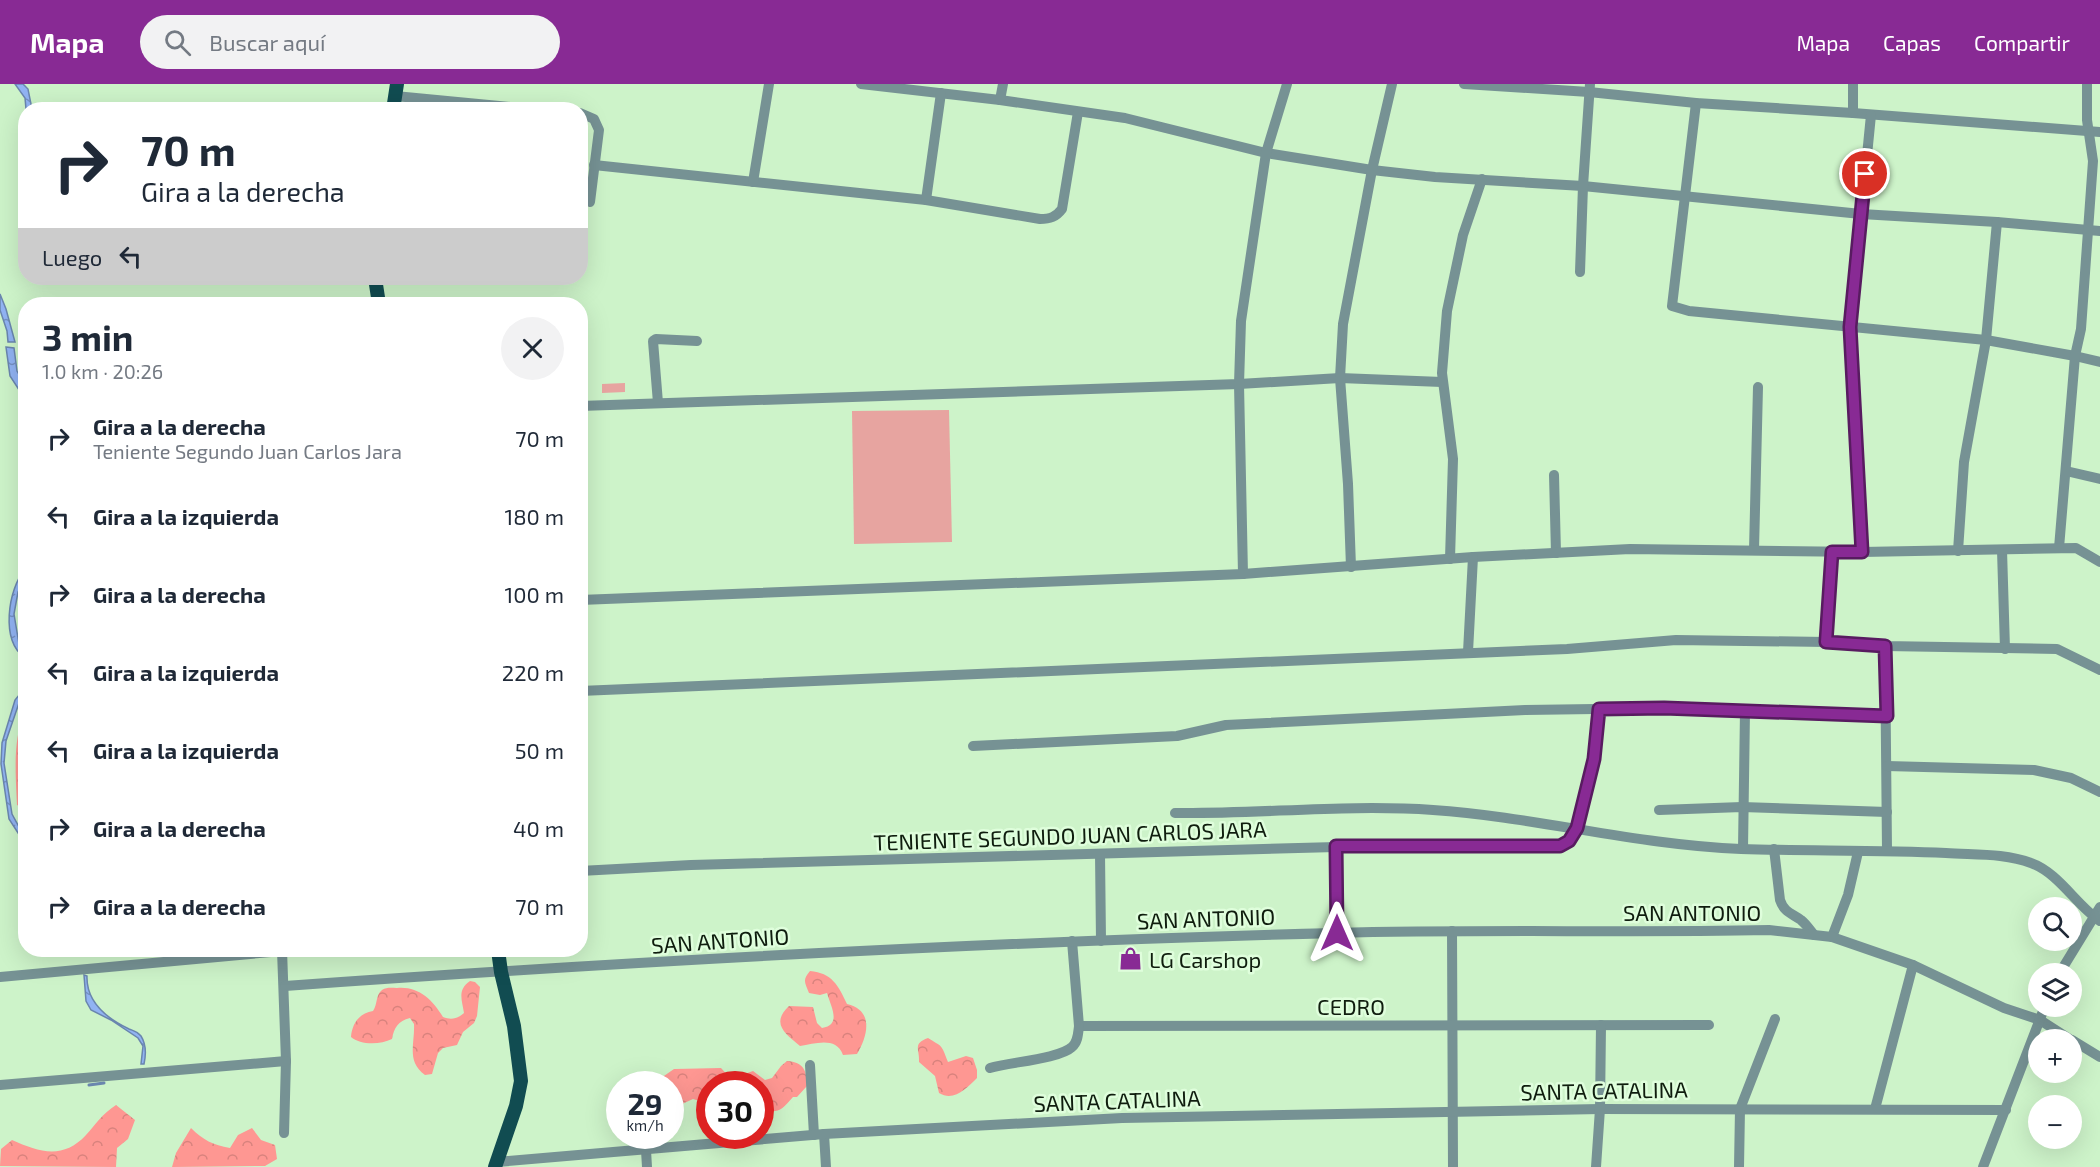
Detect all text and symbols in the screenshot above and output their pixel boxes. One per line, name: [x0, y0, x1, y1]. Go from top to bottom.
search box: [140, 15, 560, 69]
text: Mapa: [30, 25, 104, 59]
icon: search: [161, 26, 194, 59]
text: Buscar aquí: [209, 29, 325, 55]
text: Mapa: [1796, 30, 1850, 55]
text: Capas: [1883, 30, 1941, 55]
text: Compartir: [1974, 30, 2070, 55]
text: 70 m: [141, 124, 236, 174]
icon: right: [42, 126, 120, 204]
pin: [1839, 148, 1890, 199]
icon: arrive: [1848, 157, 1881, 190]
text: Gira a la derecha: [141, 175, 345, 207]
icon: left: [114, 240, 147, 273]
text: Luego: [42, 244, 102, 270]
text: 3 min: [42, 315, 133, 358]
button: close: [501, 317, 564, 380]
text: 1.0 km · 20:26: [42, 359, 163, 383]
text: Gira a la derecha: [93, 413, 266, 439]
icon: right: [42, 422, 75, 455]
text: 70 m: [515, 425, 564, 451]
text: Teniente Segundo Juan Carlos Jara: [93, 439, 402, 463]
icon: left: [42, 500, 75, 533]
text: Gira a la izquierda: [93, 503, 279, 529]
text: 180 m: [504, 503, 564, 529]
icon: right: [42, 578, 75, 611]
text: Gira a la derecha: [93, 581, 266, 607]
text: 100 m: [505, 581, 564, 607]
icon: left: [42, 656, 75, 689]
text: Gira a la izquierda: [93, 659, 279, 685]
text: 220 m: [502, 659, 564, 685]
icon: left: [42, 734, 75, 767]
text: Gira a la izquierda: [93, 737, 279, 763]
text: 50 m: [515, 737, 564, 763]
icon: right: [42, 812, 75, 845]
text: Gira a la derecha: [93, 815, 266, 841]
text: 40 m: [513, 815, 564, 841]
street label: TENIENTE SEGUNDO JUAN CARLOS JARA: [873, 815, 1267, 855]
icon: right: [42, 890, 75, 923]
text: Gira a la derecha: [93, 893, 266, 919]
text: 70 m: [515, 893, 564, 919]
map controls: [2028, 897, 2082, 1149]
button: search: [2028, 897, 2082, 951]
street label: SAN ANTONIO: [1623, 899, 1761, 925]
position arrow: [1305, 901, 1369, 965]
street label: SAN ANTONIO: [1136, 903, 1276, 933]
street label: SAN ANTONIO: [650, 922, 790, 958]
shop icon: LG Carshop: [1118, 946, 1144, 972]
place label: LG Carshop: [1149, 946, 1261, 972]
button: layers: [2028, 963, 2082, 1017]
street label: CEDRO: [1317, 993, 1385, 1019]
button: +: [2028, 1029, 2082, 1083]
speed limit sign: 30: [696, 1071, 774, 1149]
street label: SANTA CATALINA: [1520, 1076, 1688, 1104]
street label: SANTA CATALINA: [1033, 1084, 1201, 1116]
text: 29: [627, 1085, 663, 1121]
button: −: [2028, 1095, 2082, 1149]
text: km/h: [626, 1116, 664, 1134]

